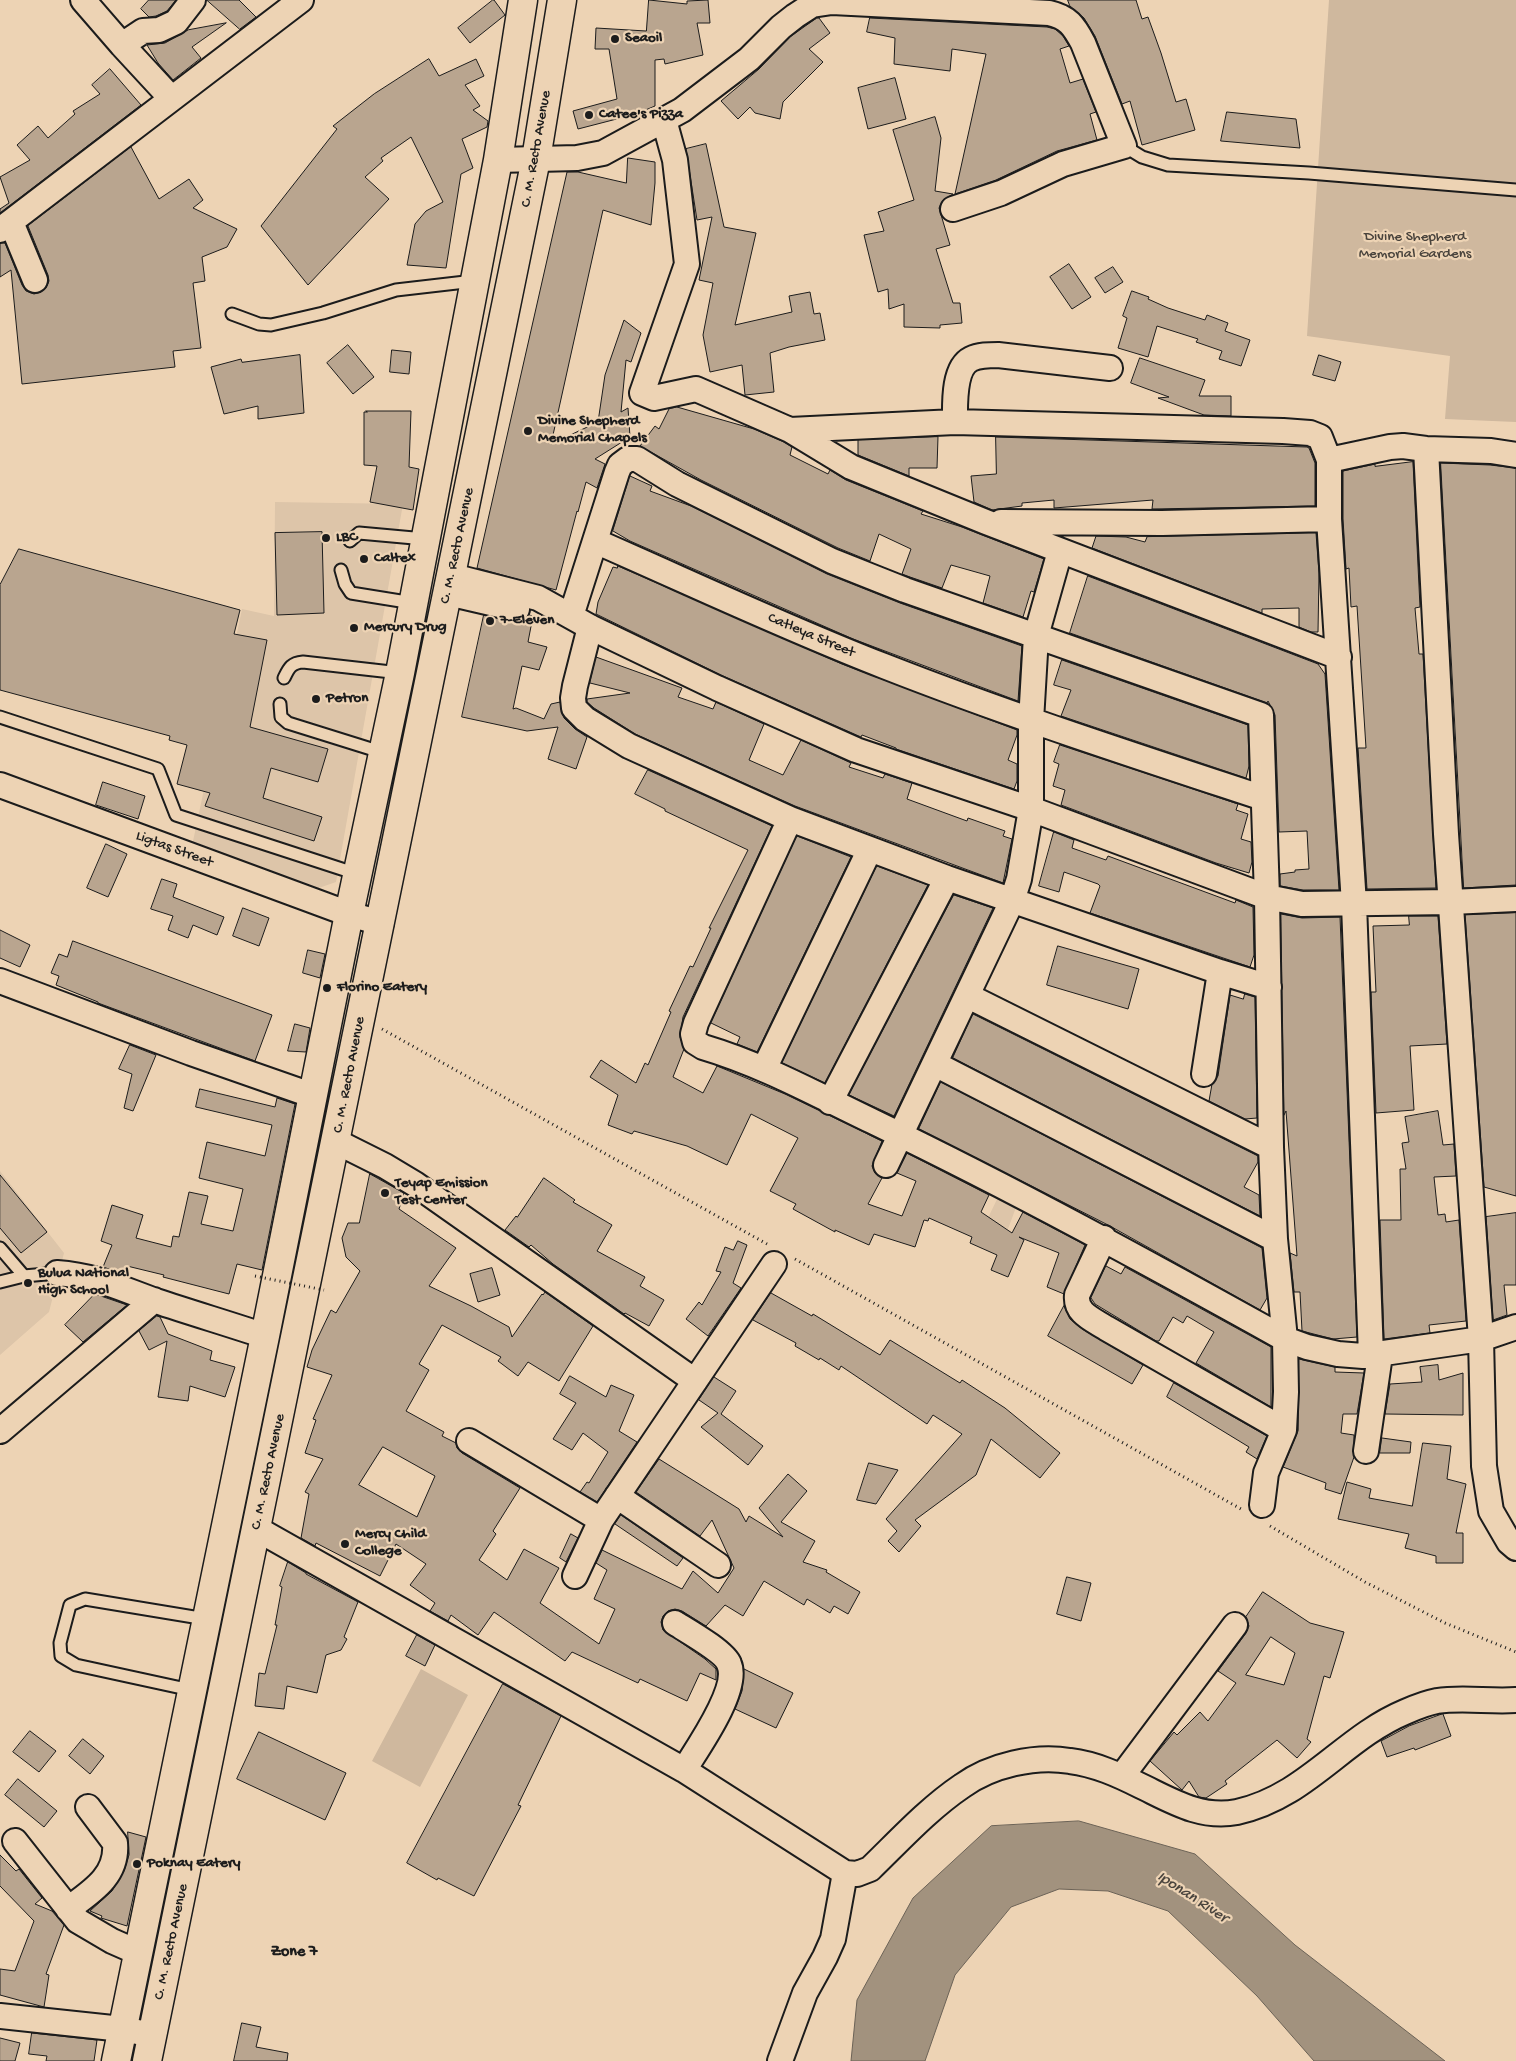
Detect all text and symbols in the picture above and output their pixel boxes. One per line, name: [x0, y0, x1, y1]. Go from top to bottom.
place label: Seaoil: [625, 30, 662, 48]
marker: Seaoil: [609, 33, 621, 45]
street label: C. M. Recto Avenue: [518, 89, 556, 209]
place label: Catee's Pizza: [599, 106, 683, 124]
marker: Catee's Pizza: [583, 109, 595, 121]
park label: Divine Shepherd Memorial Gardens: [1359, 229, 1471, 264]
place label: Divine Shepherd Memorial Chapels: [538, 413, 647, 448]
marker: Divine Shepherd Memorial Chapels: [522, 425, 534, 437]
street label: C. M. Recto Avenue: [437, 486, 479, 606]
place label: LBC: [336, 529, 357, 547]
marker: LBC: [320, 532, 332, 544]
place label: Caltex: [374, 550, 416, 568]
marker: Caltex: [358, 553, 370, 565]
street label: Catleya Street: [765, 610, 857, 662]
place label: 7-Eleven: [500, 612, 554, 630]
marker: 7-Eleven: [484, 615, 496, 627]
place label: Mercury Drug: [364, 619, 446, 637]
marker: Mercury Drug: [348, 622, 360, 634]
place label: Petron: [326, 690, 368, 708]
marker: Petron: [310, 693, 322, 705]
street label: Ligtas Street: [133, 828, 215, 872]
place label: Florino Eatery: [337, 979, 427, 997]
marker: Florino Eatery: [321, 982, 333, 994]
street label: C. M. Recto Avenue: [330, 1015, 370, 1135]
place label: Teyap Emission Test Center: [395, 1175, 488, 1210]
marker: Teyap Emission Test Center: [379, 1187, 391, 1199]
place label: Bulua National High School: [38, 1265, 129, 1300]
marker: Bulua National High School: [22, 1277, 34, 1289]
street label: C. M. Recto Avenue: [248, 1412, 290, 1532]
place label: Mercy Child College: [355, 1526, 426, 1561]
marker: Mercy Child College: [339, 1538, 351, 1550]
place label: Poknay Eatery: [147, 1855, 240, 1873]
marker: Poknay Eatery: [131, 1858, 143, 1870]
water label: Iponan River: [1153, 1868, 1231, 1928]
street label: C. M. Recto Avenue: [151, 1882, 193, 2002]
district label: Zone 7: [271, 1943, 317, 1963]

